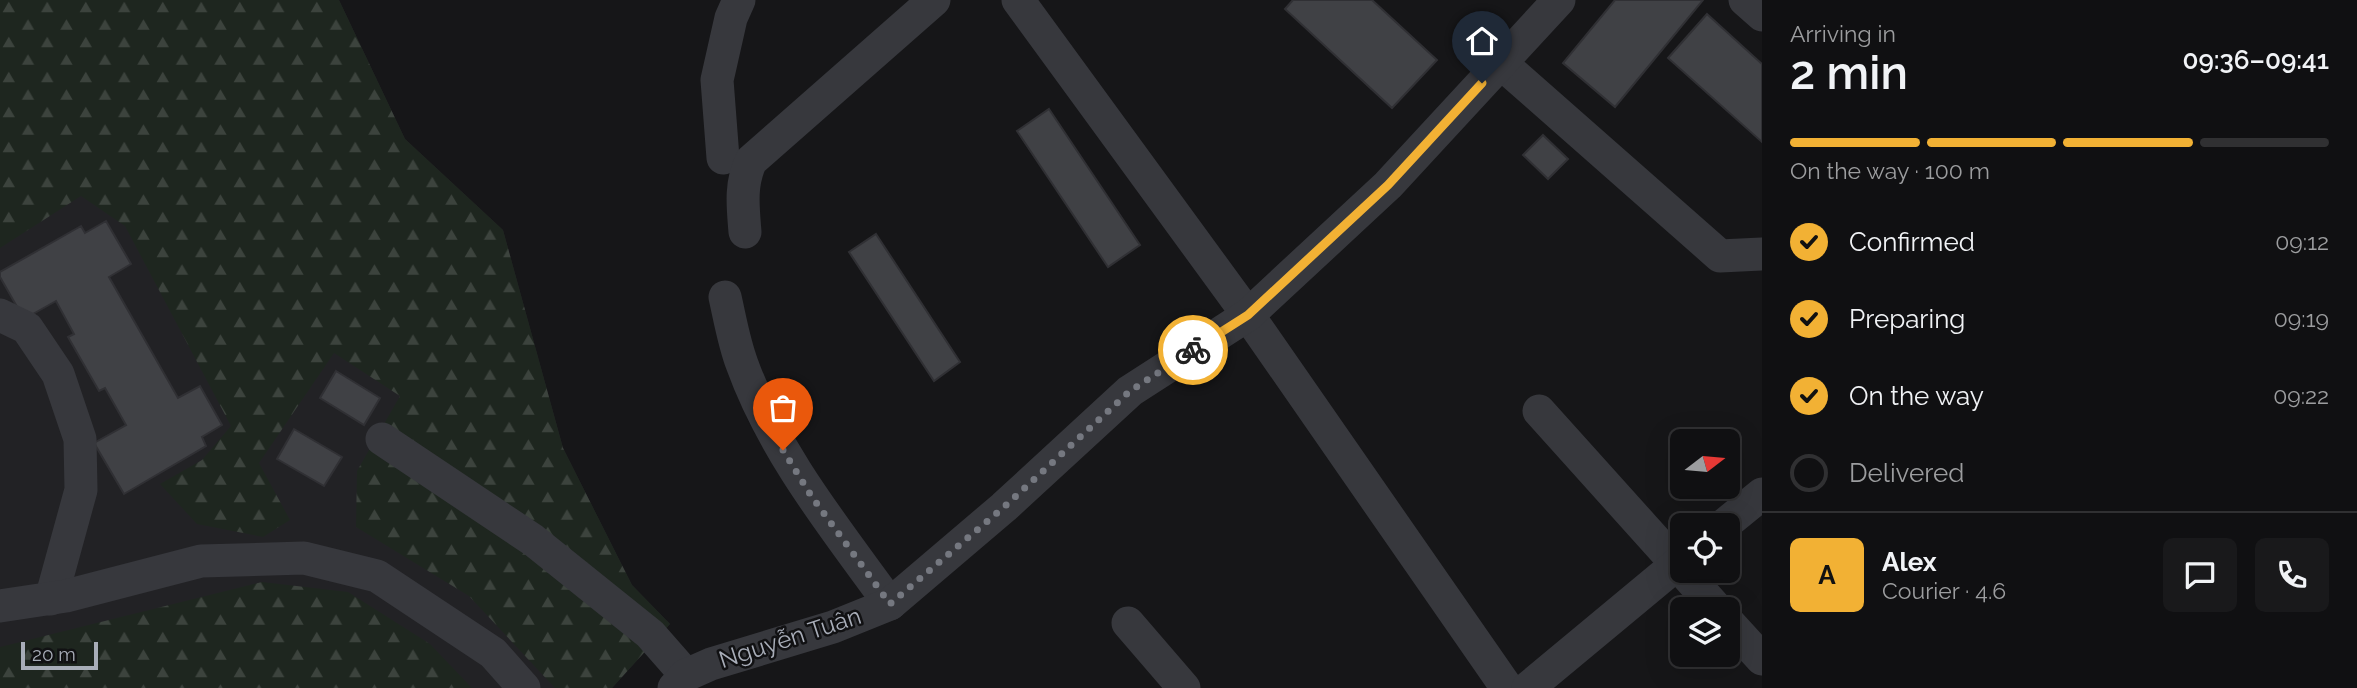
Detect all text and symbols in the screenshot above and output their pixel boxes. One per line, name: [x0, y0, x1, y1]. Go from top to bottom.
pin: [1452, 11, 1512, 83]
text: Arriving in: [1790, 20, 1896, 47]
icon: home: [1463, 22, 1501, 60]
text: 09:36–09:41: [2182, 45, 2329, 75]
text: 2 min: [1790, 46, 1908, 100]
text: On the way · 100 m: [1790, 157, 1990, 184]
icon: check: [1790, 223, 1828, 261]
text: Confirmed: [1849, 227, 1975, 257]
text: 09:12: [2275, 228, 2329, 255]
icon: check: [1790, 300, 1828, 338]
text: Preparing: [1849, 304, 1965, 334]
text: 09:19: [2274, 305, 2329, 332]
courier: [1158, 315, 1228, 385]
icon: bike: [1174, 331, 1212, 369]
icon: check: [1790, 377, 1828, 415]
pin: [753, 378, 813, 450]
text: On the way: [1849, 381, 1984, 411]
text: 09:22: [2273, 382, 2329, 409]
icon: bag: [764, 389, 802, 427]
north arrow: [1670, 429, 1740, 499]
map controls: [1670, 429, 1740, 667]
text: Delivered: [1849, 458, 1964, 488]
button: locate: [1670, 513, 1740, 583]
button: chat: [2163, 538, 2237, 612]
button: phone: [2255, 538, 2329, 612]
text: Alex: [1882, 547, 1937, 577]
text: A: [1818, 560, 1836, 590]
text: Courier · 4.6: [1882, 577, 2006, 604]
button: layers: [1670, 597, 1740, 667]
street label: Nguyễn Tuân: [715, 601, 865, 674]
scale bar: [21, 639, 98, 671]
text: 20 m: [32, 643, 76, 665]

